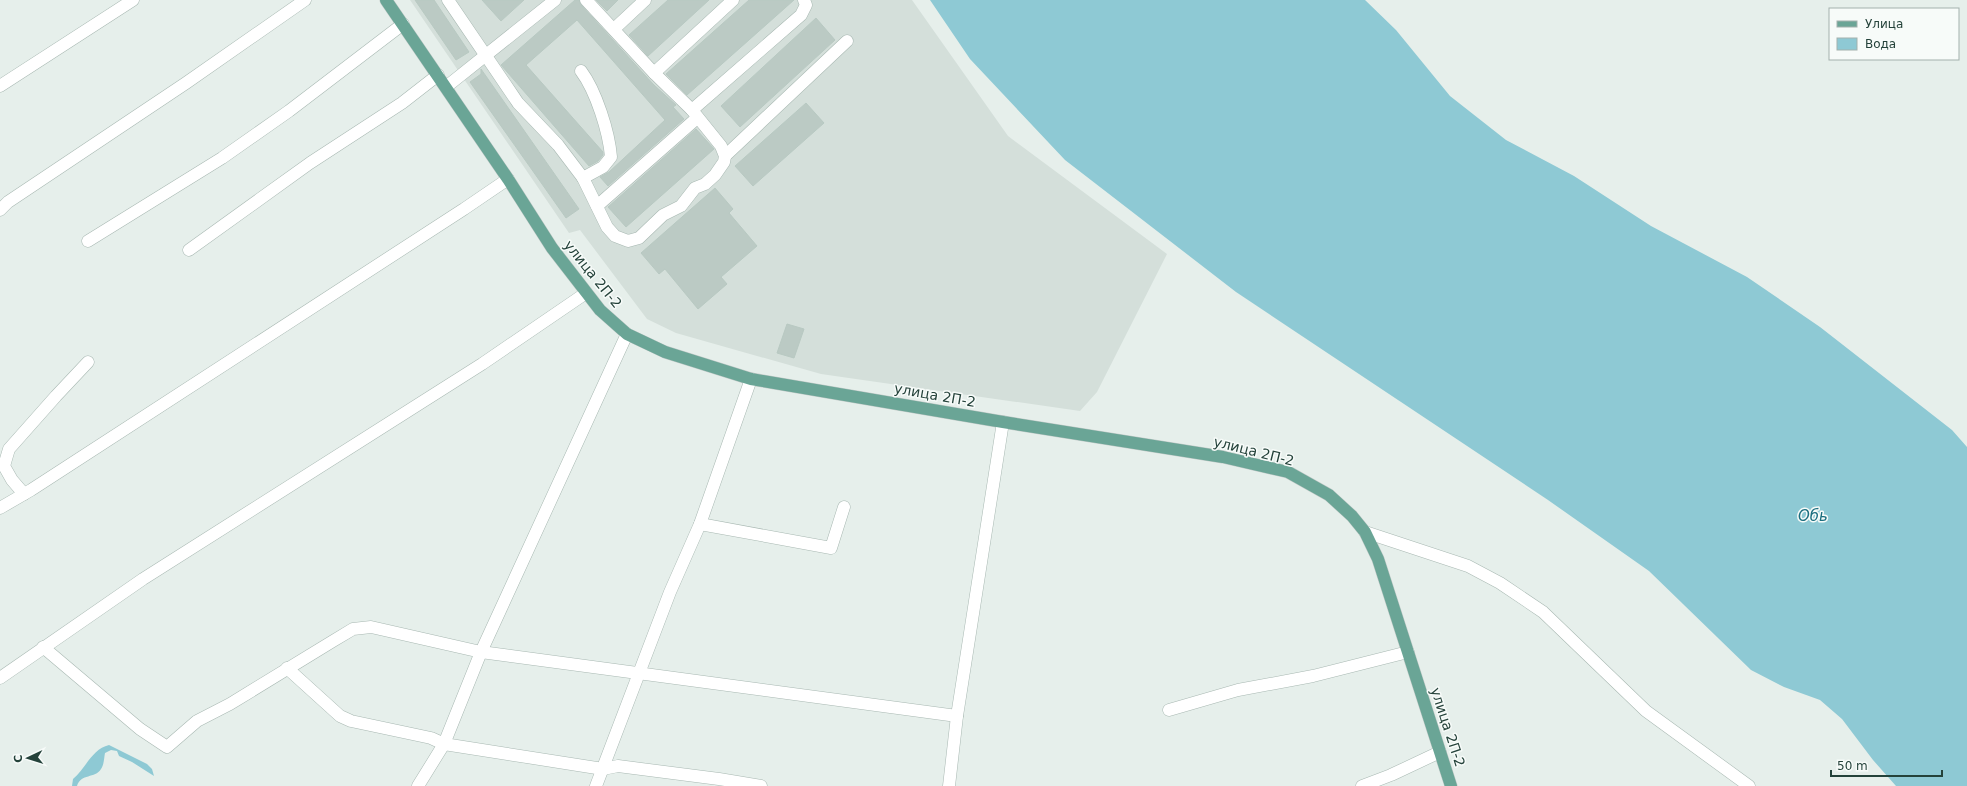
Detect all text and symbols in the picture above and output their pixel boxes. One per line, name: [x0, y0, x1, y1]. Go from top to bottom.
legend: [1829, 8, 1959, 60]
text: Улица: [1865, 17, 1903, 31]
text: Вода: [1865, 37, 1896, 51]
street label: улица 2П-2: [561, 237, 625, 311]
street label: улица 2П-2: [893, 380, 977, 410]
street label: улица 2П-2: [1212, 433, 1296, 469]
water label: Обь: [1798, 507, 1828, 525]
street label: улица 2П-2: [1428, 685, 1468, 769]
north arrow: [8, 738, 48, 778]
scale bar: [1831, 752, 1942, 778]
text: С: [12, 754, 25, 763]
text: 50 m: [1837, 759, 1868, 773]

